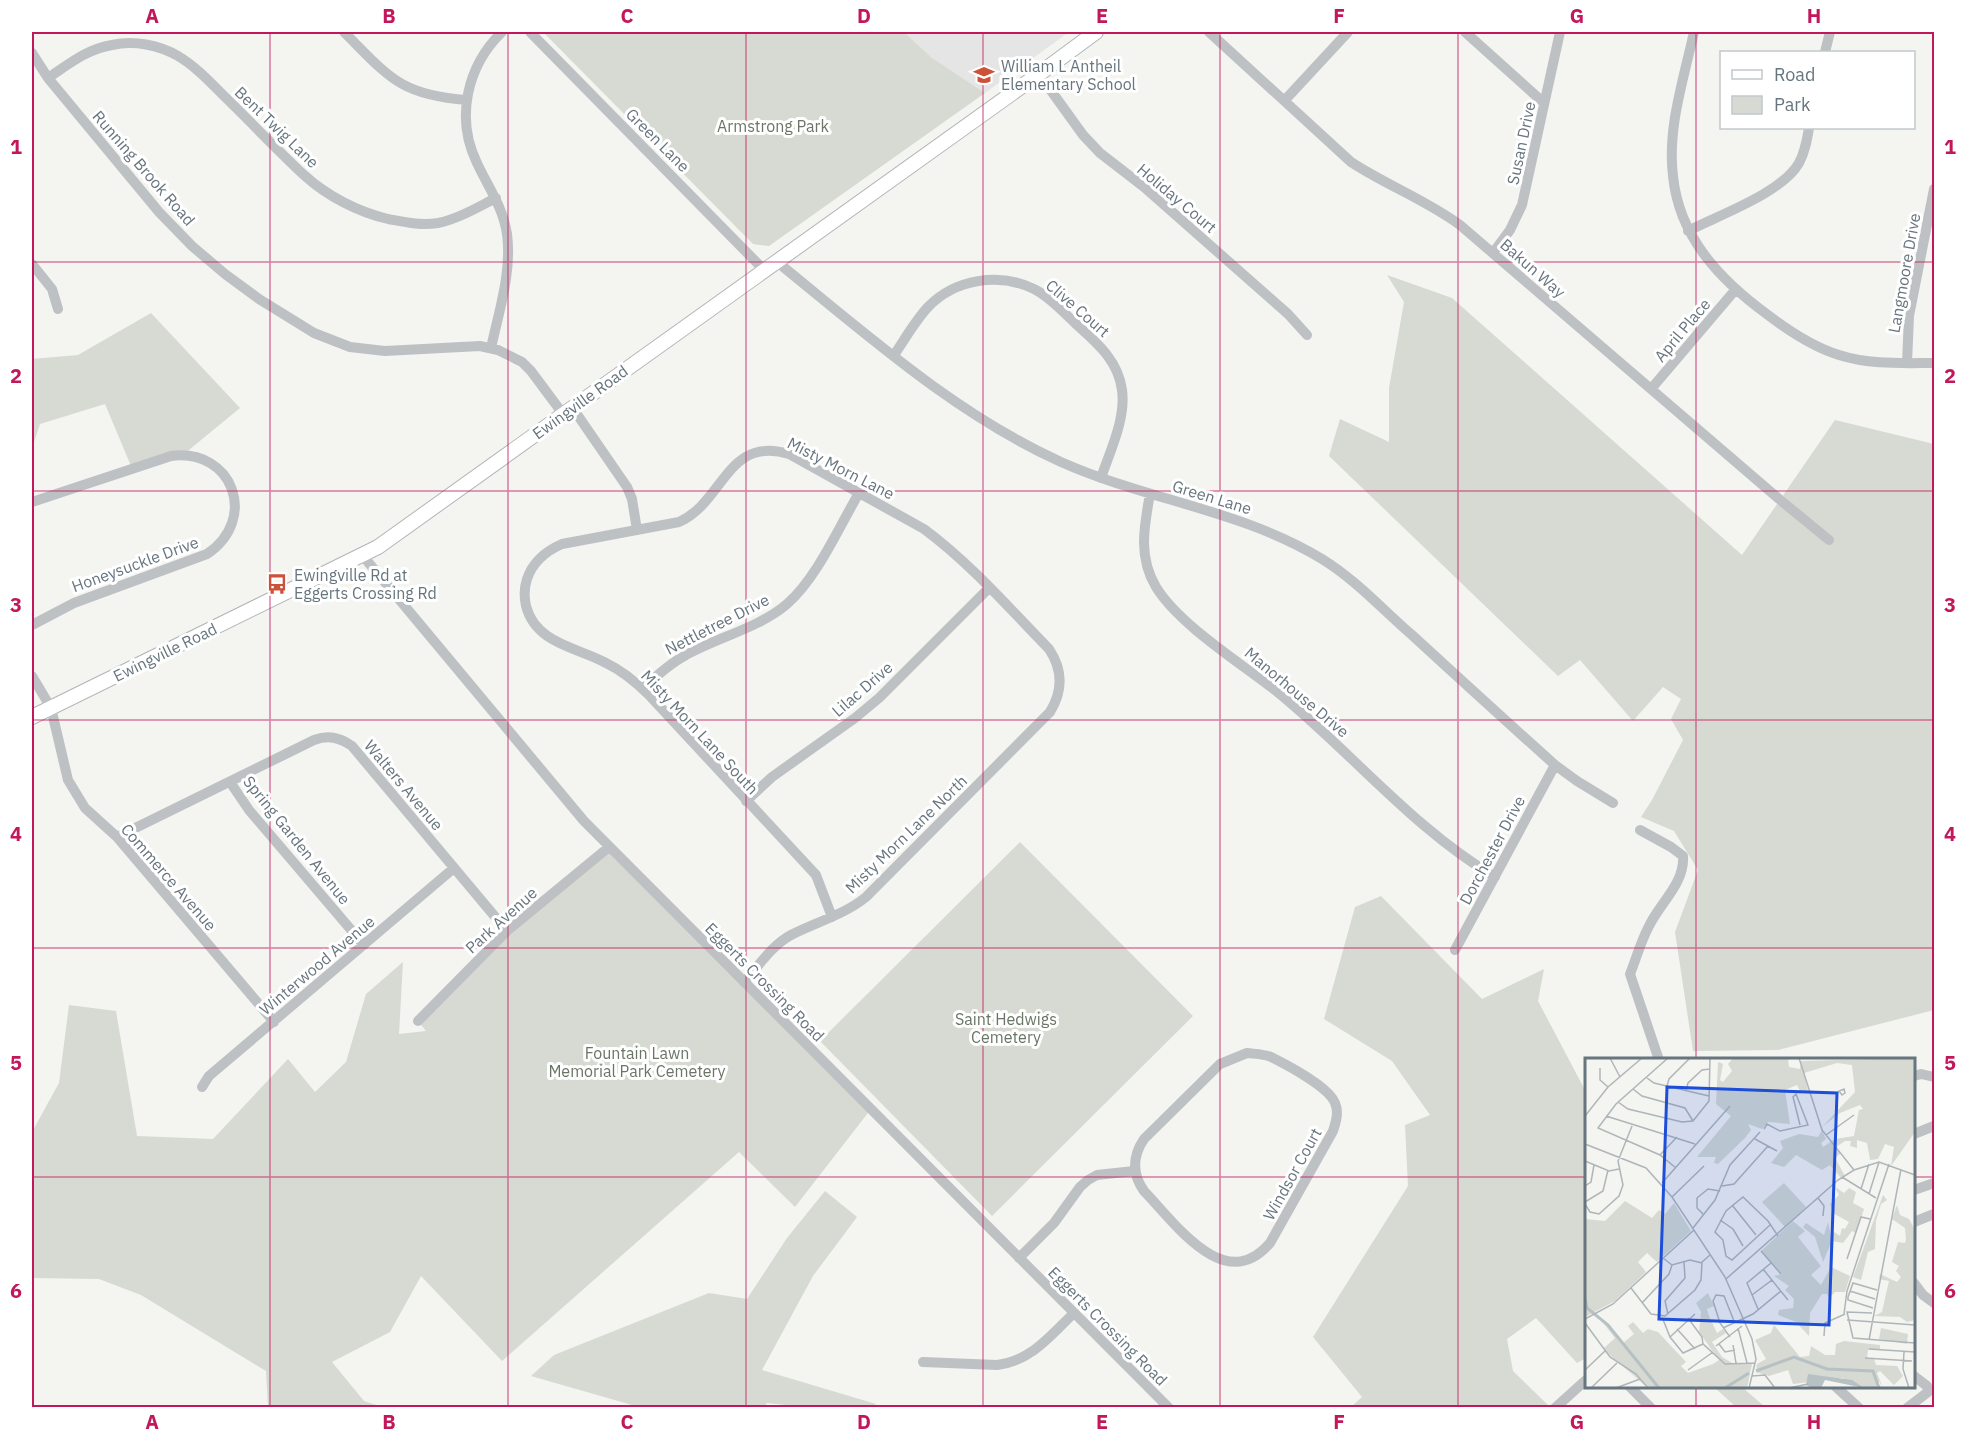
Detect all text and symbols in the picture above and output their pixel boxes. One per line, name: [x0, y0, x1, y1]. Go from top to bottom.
text: A: [145, 2, 159, 29]
text: B: [382, 2, 396, 29]
text: C: [620, 2, 634, 29]
text: D: [857, 2, 871, 29]
text: E: [1096, 2, 1108, 29]
text: F: [1333, 2, 1345, 29]
text: G: [1570, 2, 1584, 29]
text: H: [1807, 2, 1821, 29]
legend: [1720, 51, 1915, 129]
place label: William L Antheil Elementary School: [1001, 56, 1136, 94]
school or university icon: William L Antheil Elementary School: [972, 63, 996, 87]
text: Road: [1774, 63, 1815, 86]
street label: Bent Twig Lane: [231, 82, 323, 172]
text: Park: [1774, 93, 1811, 116]
street label: Susan Drive: [1502, 99, 1540, 187]
street label: Green Lane: [622, 104, 694, 176]
street label: Running Brook Road: [89, 106, 199, 230]
park label: Armstrong Park: [717, 116, 829, 136]
text: 1: [10, 133, 22, 160]
text: 1: [1944, 133, 1956, 160]
street label: Holiday Court: [1133, 159, 1221, 237]
street label: Langmoore Drive: [1884, 211, 1924, 335]
street label: Bakun Way: [1496, 234, 1570, 302]
street label: Clive Court: [1042, 275, 1114, 341]
street label: April Place: [1650, 294, 1714, 366]
street label: Ewingville Road: [528, 361, 632, 443]
text: 2: [10, 362, 22, 389]
text: 2: [1944, 362, 1956, 389]
street label: Misty Morn Lane: [784, 432, 898, 504]
street label: Green Lane: [1170, 475, 1254, 519]
street label: Honeysuckle Drive: [69, 532, 201, 596]
place label: Ewingville Rd at Eggerts Crossing Rd: [294, 565, 437, 603]
bus stop icon: Ewingville Rd at Eggerts Crossing Rd: [265, 572, 289, 596]
street label: Nettletree Drive: [662, 589, 773, 659]
text: 3: [10, 591, 22, 618]
text: 3: [1944, 591, 1956, 618]
street label: Ewingville Road: [110, 618, 220, 686]
street label: Manorhouse Drive: [1241, 643, 1353, 742]
street label: Lilac Drive: [828, 657, 897, 721]
street label: Misty Morn Lane South: [637, 666, 763, 798]
street label: Walters Avenue: [360, 736, 448, 835]
street label: Misty Morn Lane North: [841, 771, 971, 897]
street label: Spring Garden Avenue: [239, 772, 355, 908]
street label: Dorchester Drive: [1455, 792, 1529, 908]
street label: Commerce Avenue: [117, 819, 221, 935]
text: 4: [10, 820, 22, 847]
text: 4: [1944, 820, 1956, 847]
street label: Park Avenue: [461, 882, 541, 957]
street label: Winterwood Avenue: [255, 911, 379, 1019]
street label: Eggerts Crossing Road: [701, 918, 829, 1046]
park label: Saint Hedwigs Cemetery: [955, 1009, 1057, 1047]
park label: Fountain Lawn Memorial Park Cemetery: [548, 1043, 726, 1081]
text: 5: [10, 1049, 22, 1076]
text: 5: [1944, 1049, 1956, 1076]
inset map: [1585, 1058, 1915, 1388]
street label: Windsor Court: [1258, 1124, 1326, 1224]
street label: Eggerts Crossing Road: [1044, 1262, 1172, 1390]
text: 6: [10, 1277, 22, 1304]
text: 6: [1944, 1277, 1956, 1304]
text: A: [145, 1408, 159, 1435]
text: B: [382, 1408, 396, 1435]
text: C: [620, 1408, 634, 1435]
text: D: [857, 1408, 871, 1435]
text: E: [1096, 1408, 1108, 1435]
text: F: [1333, 1408, 1345, 1435]
text: G: [1570, 1408, 1584, 1435]
text: H: [1807, 1408, 1821, 1435]

